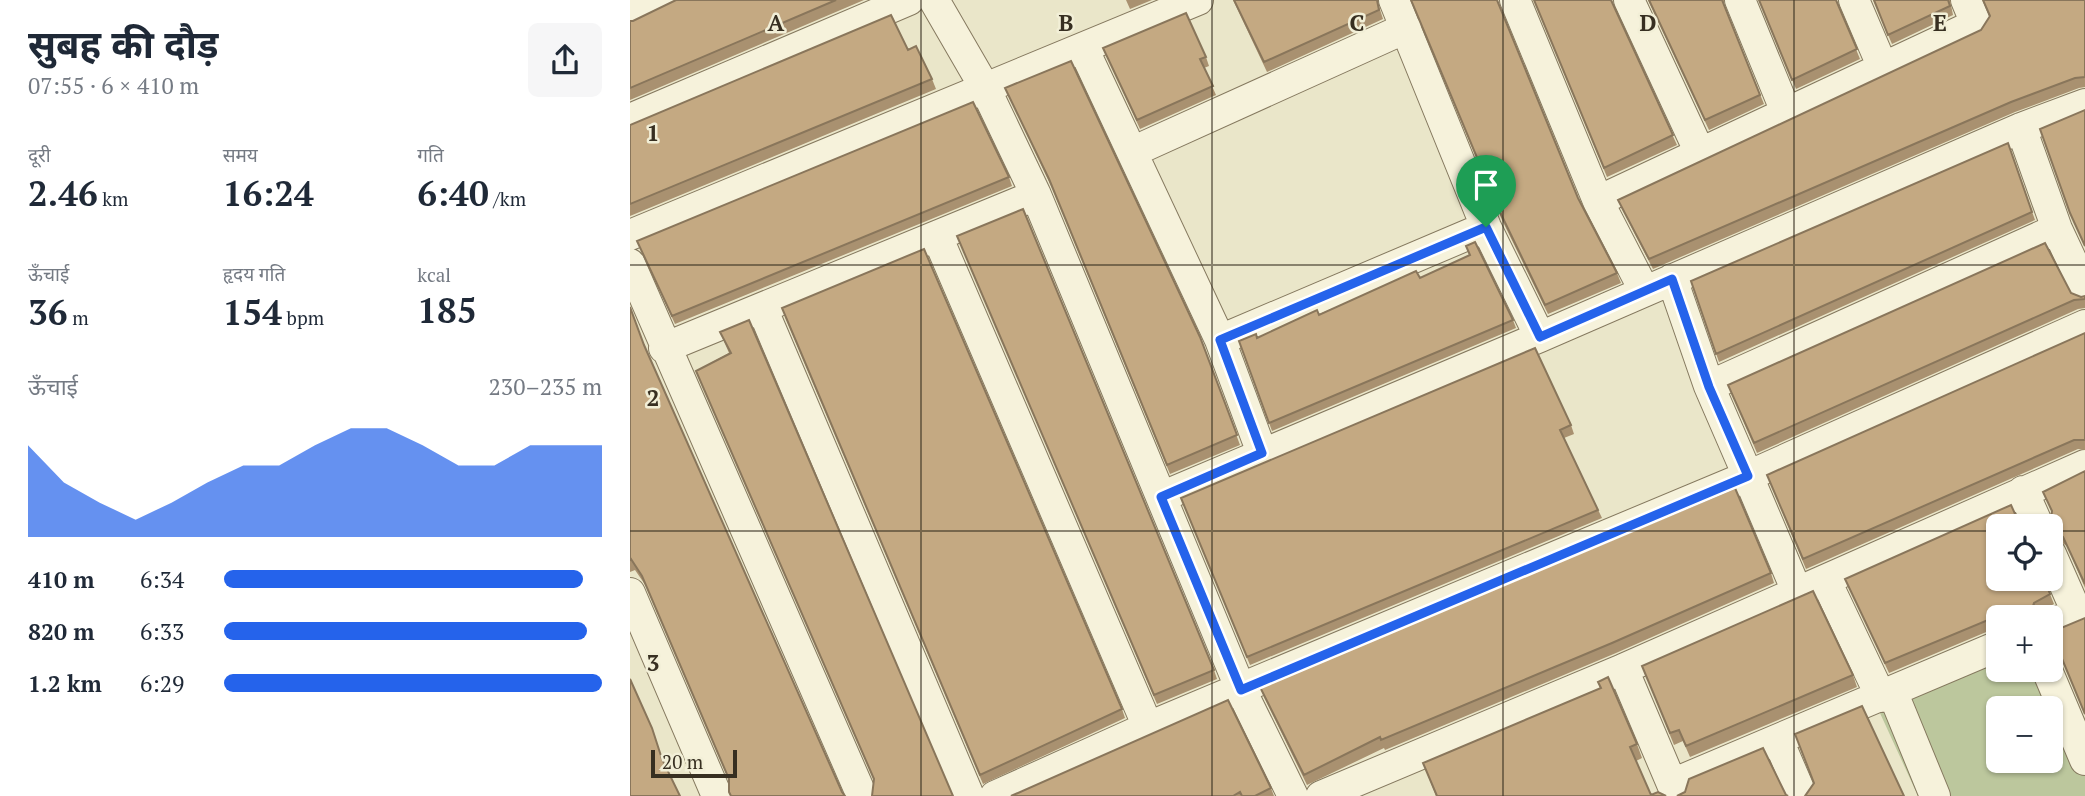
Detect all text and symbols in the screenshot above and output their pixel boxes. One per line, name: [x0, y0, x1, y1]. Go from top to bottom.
text: A: [768, 7, 785, 38]
text: B: [1059, 7, 1074, 38]
text: C: [1350, 7, 1365, 38]
text: D: [1640, 7, 1657, 38]
text: E: [1933, 7, 1947, 38]
text: सुबह की दौड़: [28, 19, 219, 69]
button: share: [528, 23, 602, 97]
text: 07:55 · 6 × 410 m: [28, 70, 199, 101]
text: 1: [647, 117, 660, 148]
text: दूरी: [28, 142, 51, 167]
text: समय: [223, 142, 258, 167]
text: गति: [417, 142, 444, 167]
pin: [1456, 155, 1516, 227]
icon: arrive: [1467, 166, 1505, 204]
text: 2.46: [28, 170, 98, 216]
text: 16:24: [223, 170, 314, 216]
text: 6:40: [417, 170, 489, 216]
text: km: [98, 186, 129, 211]
text: /km: [489, 186, 526, 211]
text: ऊँचाई: [28, 261, 69, 286]
text: हृदय गति: [223, 261, 285, 286]
text: kcal: [417, 262, 451, 287]
text: 185: [417, 287, 477, 333]
text: 36: [28, 289, 68, 335]
text: 154: [223, 289, 282, 335]
text: m: [68, 305, 89, 330]
text: bpm: [282, 305, 324, 330]
text: ऊँचाई: [28, 371, 78, 402]
text: 230–235 m: [489, 371, 602, 402]
text: 2: [647, 382, 660, 413]
map controls: [1986, 514, 2063, 773]
button: locate: [1986, 514, 2063, 591]
text: 410 m: [28, 564, 94, 595]
text: 6:34: [140, 564, 184, 595]
button: +: [1986, 605, 2063, 682]
text: 820 m: [28, 616, 94, 647]
text: 6:33: [140, 616, 184, 647]
text: 3: [647, 647, 660, 678]
text: 1.2 km: [28, 668, 102, 699]
text: 6:29: [140, 668, 184, 699]
button: −: [1986, 696, 2063, 773]
scale bar: [651, 747, 737, 779]
text: 20 m: [662, 749, 703, 774]

